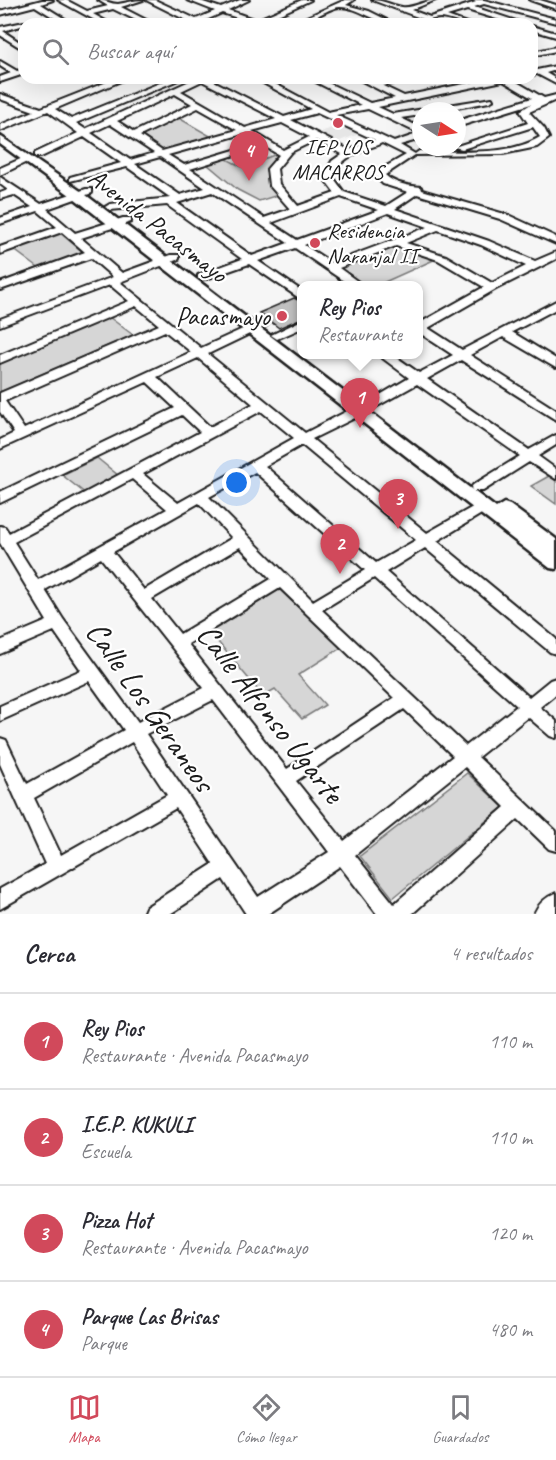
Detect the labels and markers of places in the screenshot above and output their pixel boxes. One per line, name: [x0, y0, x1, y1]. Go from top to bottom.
marker: IEP LOS MACARROS: [331, 116, 345, 130]
pin: 4: [230, 132, 268, 181]
place label: IEP LOS MACARROS: [292, 133, 387, 186]
place label: Residencia Naranjal II: [327, 217, 421, 270]
marker: Residencia Naranjal II: [308, 236, 322, 250]
place label: Pacasmayo: [176, 300, 272, 333]
marker: Pacasmayo: [275, 309, 289, 323]
pin: 1: [340, 378, 380, 428]
pin: 3: [378, 480, 418, 529]
pin: 2: [320, 524, 360, 574]

